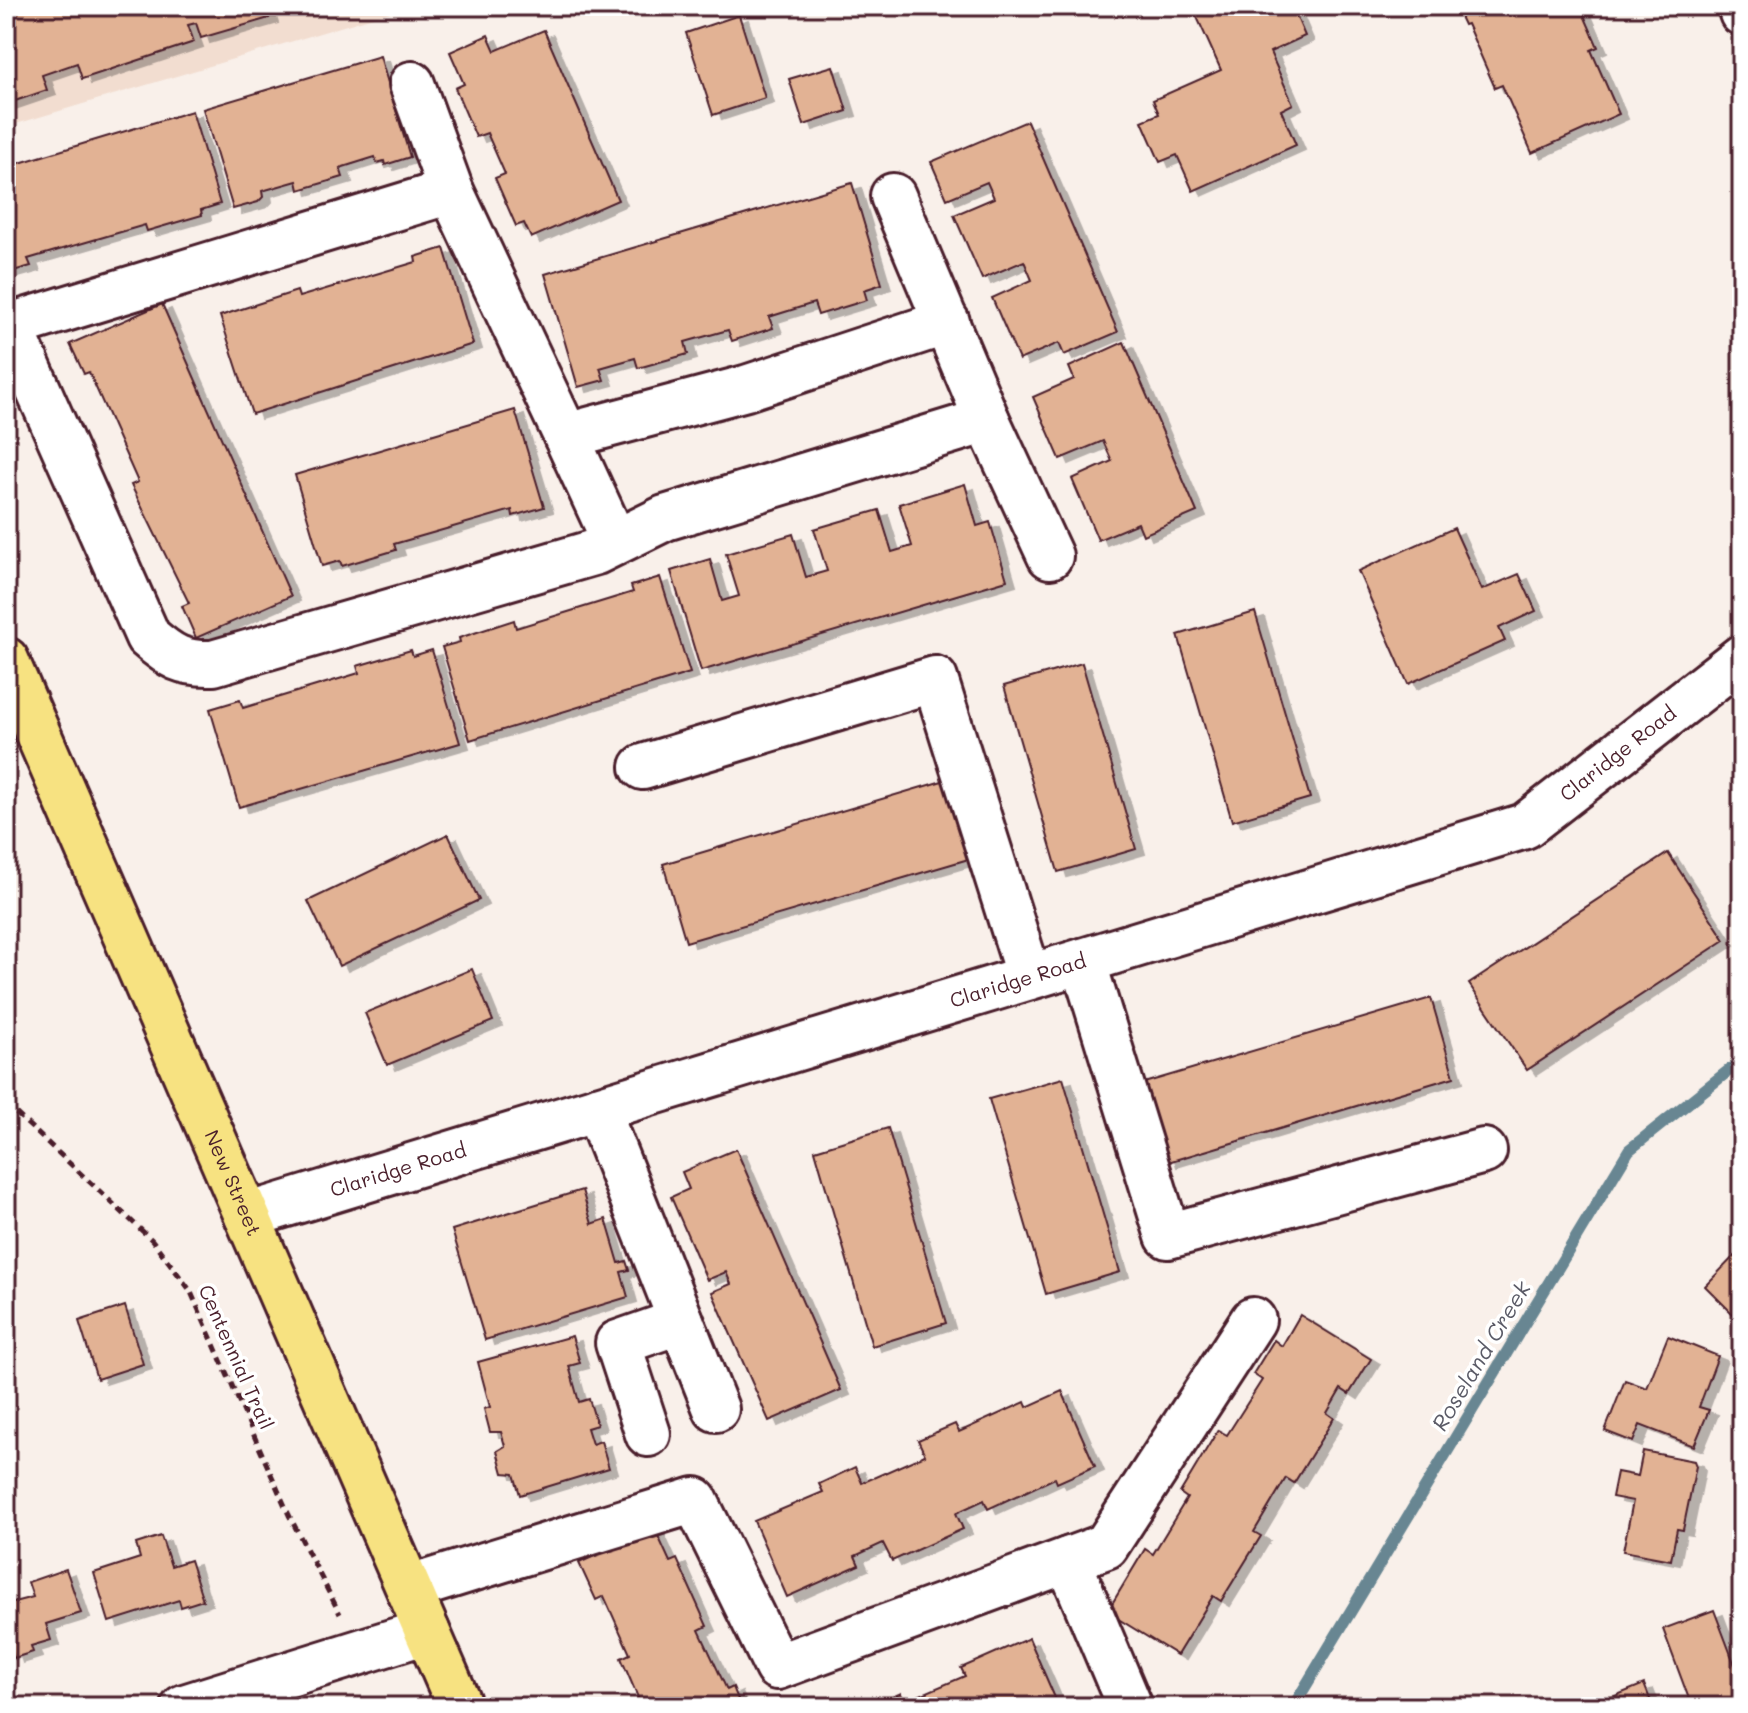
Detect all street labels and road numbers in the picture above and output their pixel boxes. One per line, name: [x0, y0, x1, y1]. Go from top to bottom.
street label: Claridge Road: [1554, 699, 1681, 806]
street label: Claridge Road: [946, 947, 1089, 1013]
street label: New Street: [199, 1126, 268, 1239]
street label: Claridge Road: [327, 1136, 469, 1202]
street label: Centennial Trail: [193, 1280, 280, 1433]

